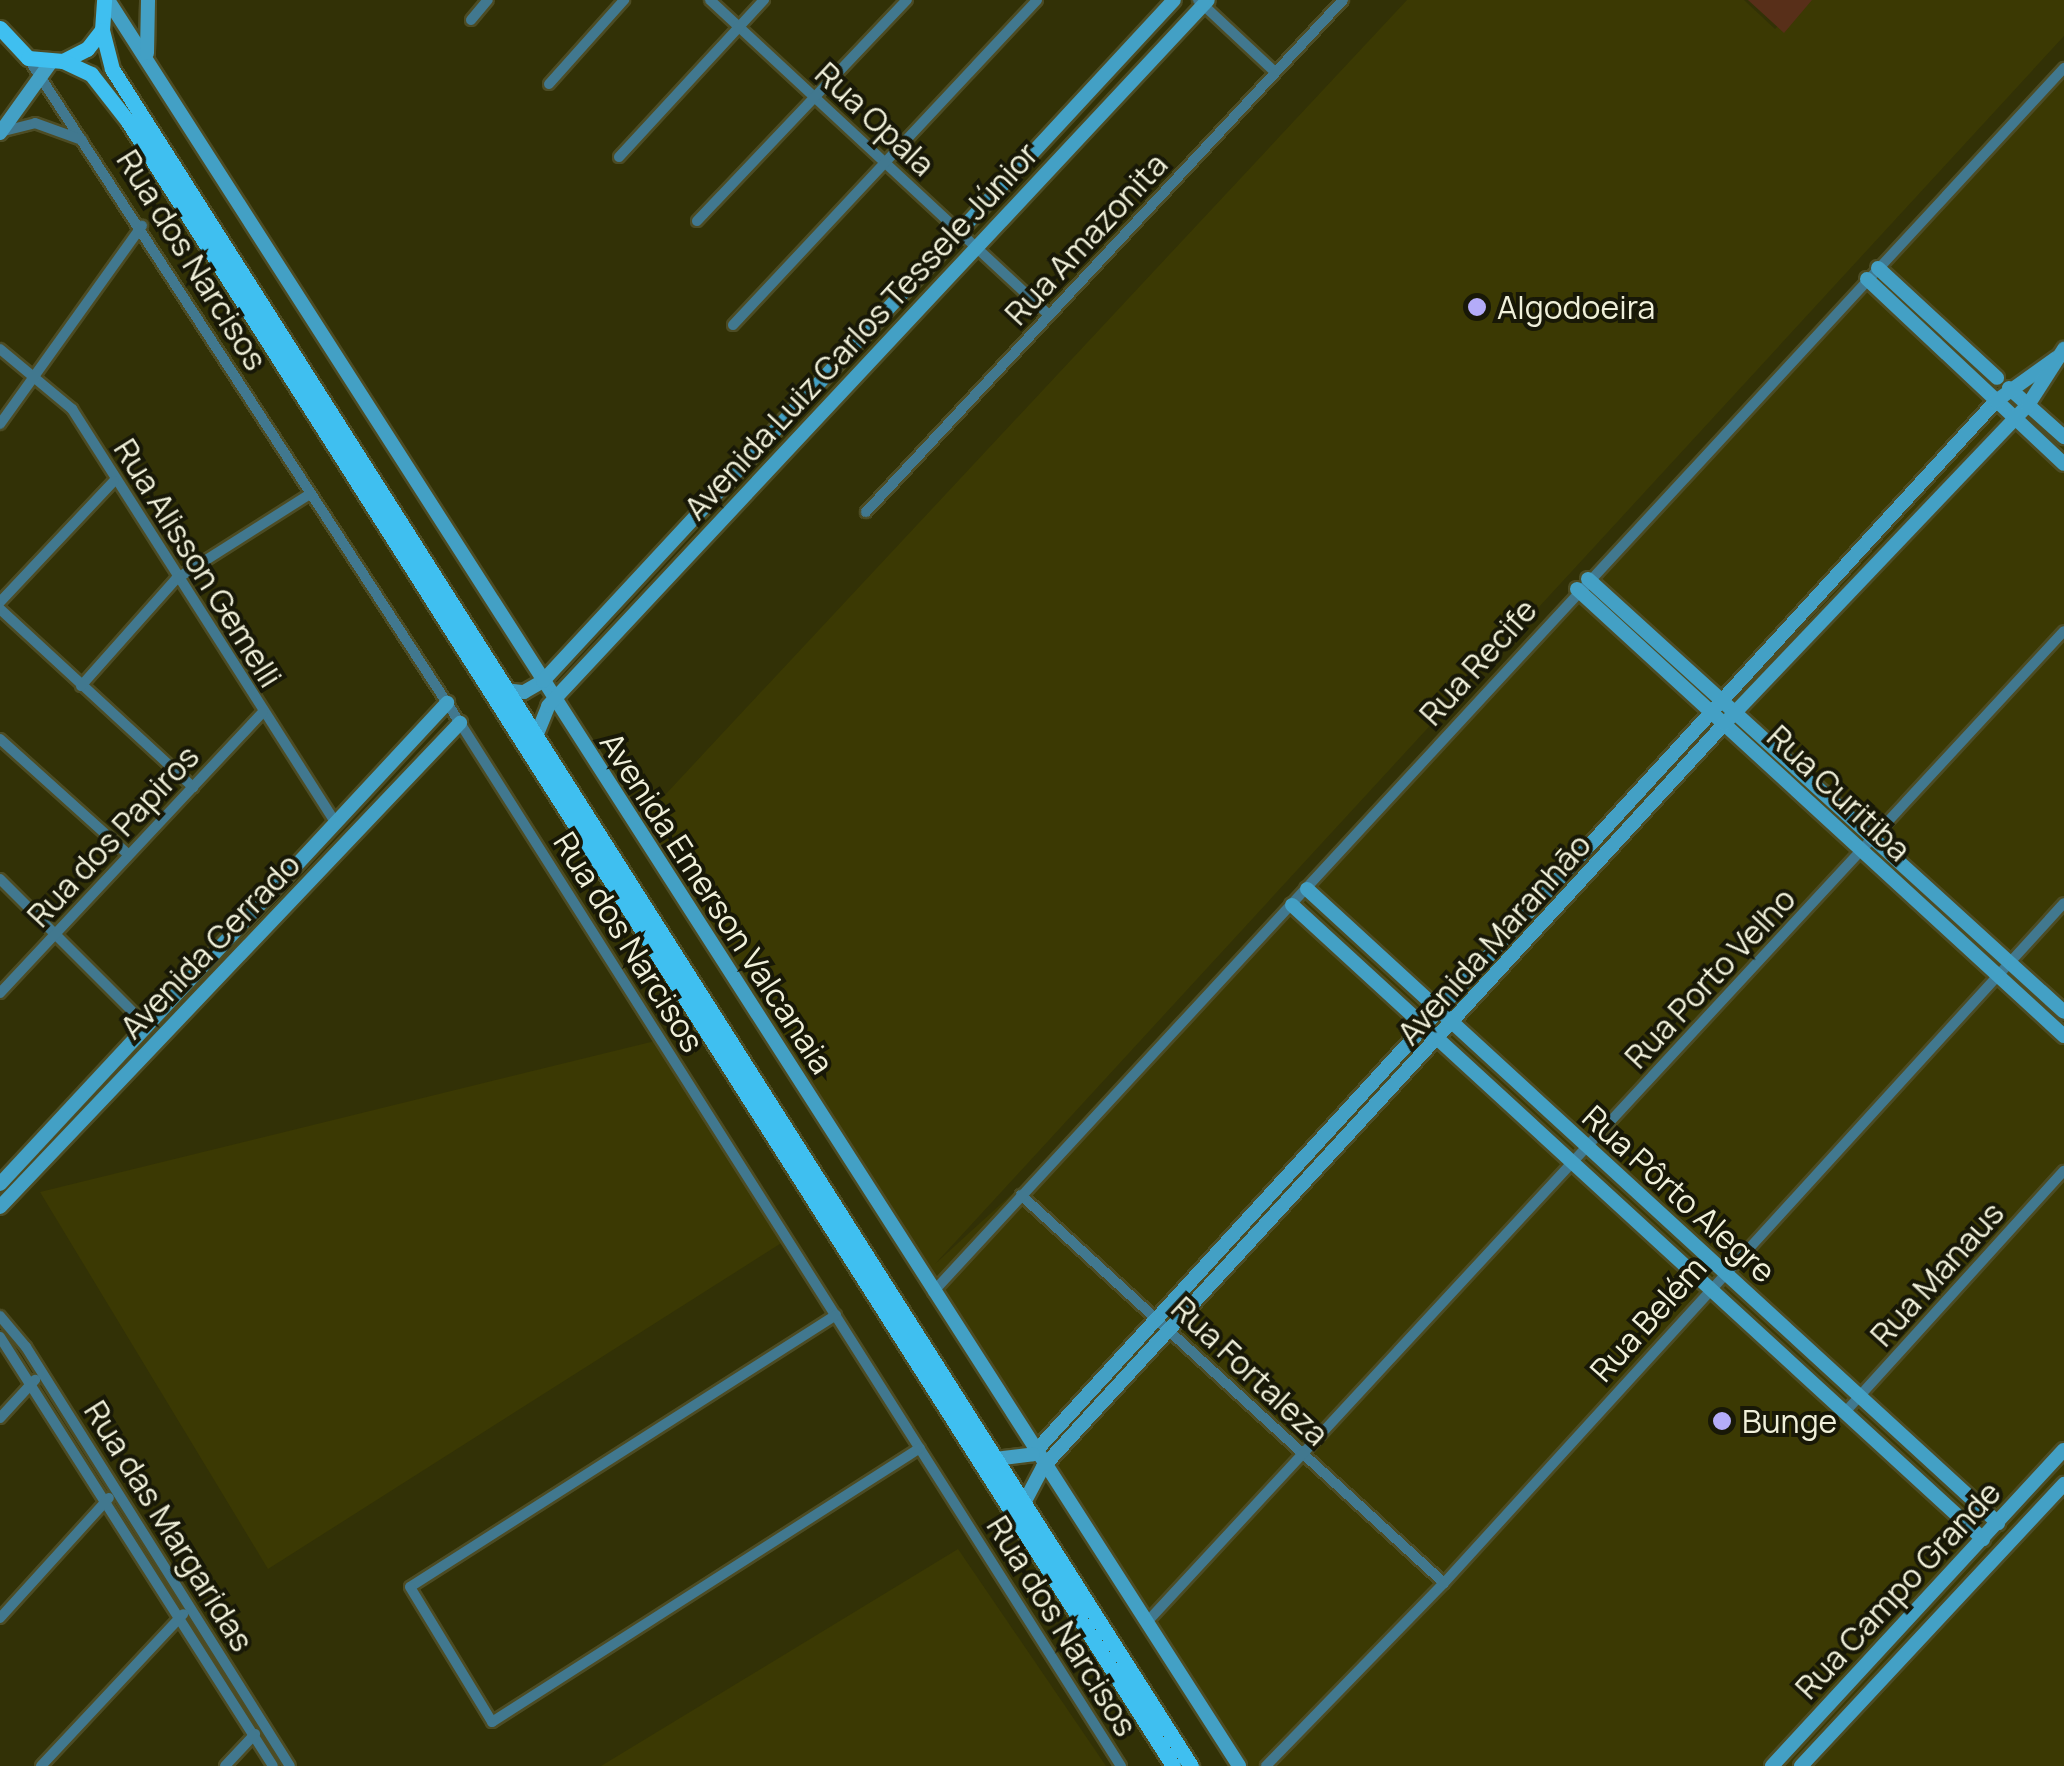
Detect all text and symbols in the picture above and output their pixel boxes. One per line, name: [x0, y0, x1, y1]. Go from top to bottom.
street label: Rua Opala: [808, 54, 942, 184]
street label: Avenida Luiz Carlos Tessele Júnior: [676, 135, 1046, 527]
street label: Rua dos Narcisos: [109, 143, 275, 377]
street label: Rua Amazonita: [997, 145, 1175, 333]
place label: Algodoeira: [1497, 288, 1655, 326]
marker: Algodoeira: [1466, 296, 1488, 318]
street label: Rua Alisson Gemelli: [106, 432, 290, 694]
street label: Rua Recife: [1411, 591, 1545, 733]
street label: Rua Curitiba: [1760, 717, 1918, 869]
street label: Avenida Emerson Valcanaia: [592, 725, 842, 1081]
street label: Rua dos Papiros: [19, 737, 207, 935]
street label: Rua dos Narcisos: [546, 825, 712, 1059]
street label: Avenida Maranhão: [1389, 826, 1599, 1052]
street label: Avenida Cerrado: [112, 846, 308, 1046]
street label: Rua Porto Velho: [1617, 880, 1803, 1076]
street label: Rua Pôrto Alegre: [1575, 1097, 1783, 1291]
street label: Rua Manaus: [1862, 1194, 2012, 1354]
street label: Rua Belém: [1582, 1249, 1714, 1389]
street label: Rua Fortaleza: [1164, 1289, 1336, 1453]
street label: Rua das Margaridas: [76, 1394, 262, 1658]
place label: Bunge: [1742, 1402, 1837, 1440]
marker: Bunge: [1711, 1410, 1733, 1432]
street label: Rua Campo Grande: [1787, 1473, 2009, 1707]
street label: Rua dos Narcisos: [979, 1509, 1145, 1743]

